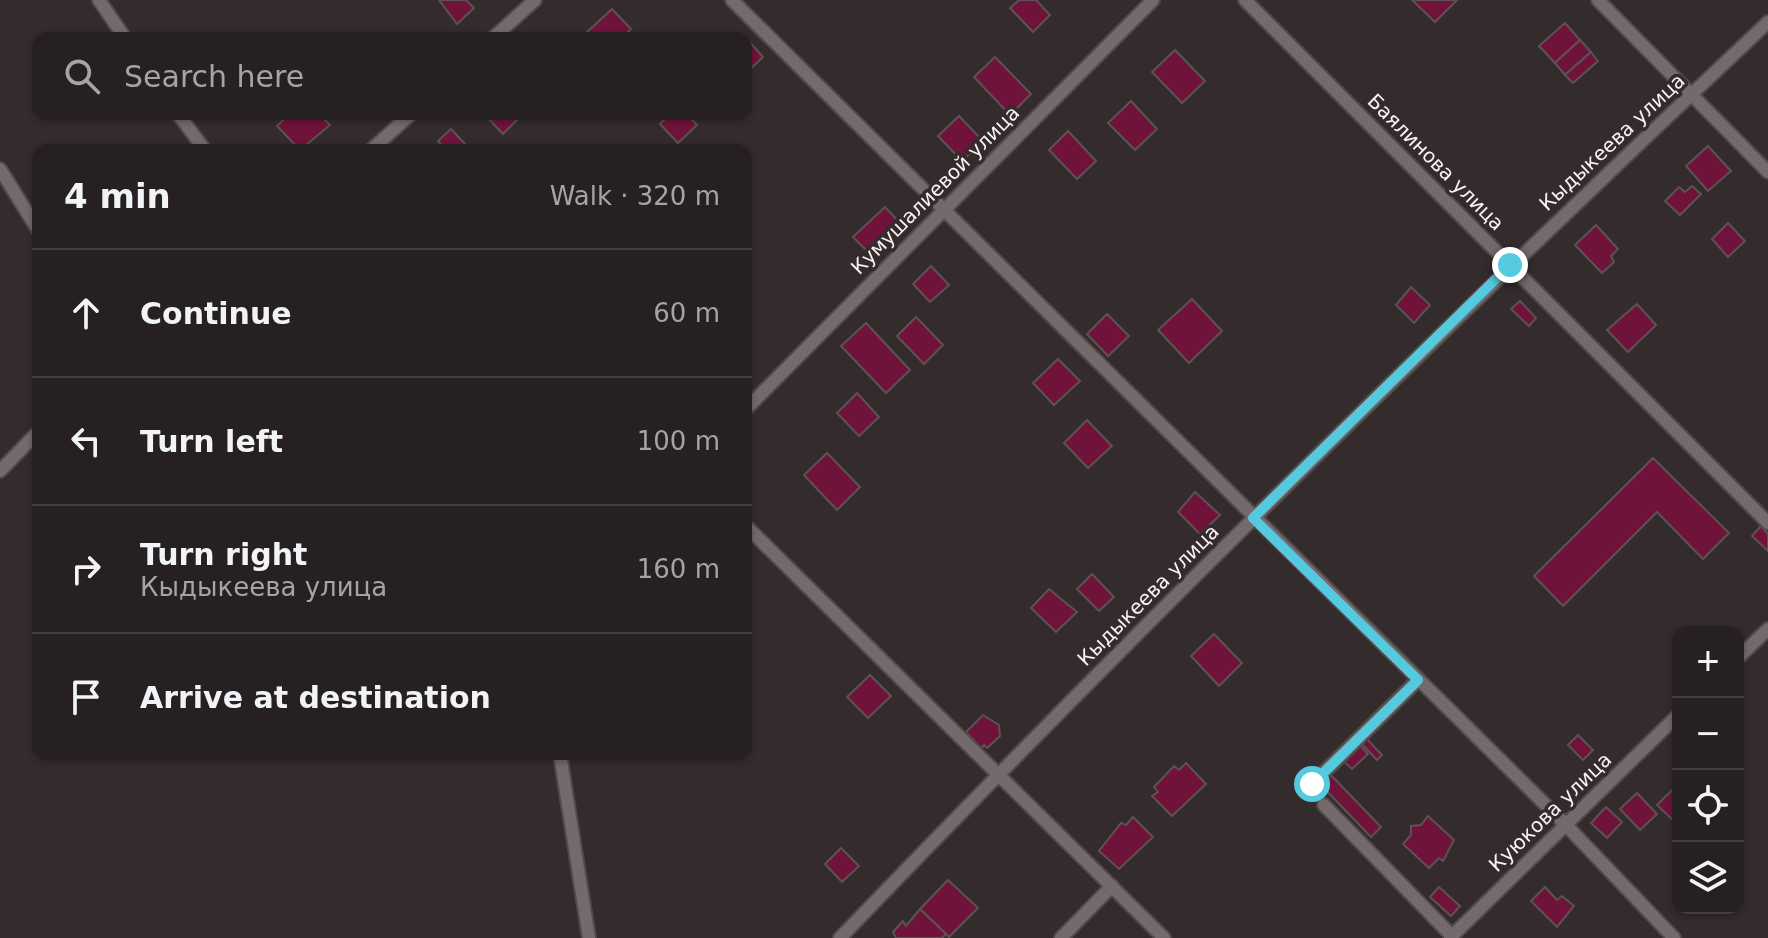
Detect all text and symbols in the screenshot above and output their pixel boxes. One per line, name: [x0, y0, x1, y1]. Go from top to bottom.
search box: [32, 32, 752, 120]
icon: search: [60, 54, 104, 98]
text: Search here: [124, 59, 304, 94]
street label: Кыдыкеева улица: [1534, 68, 1690, 216]
street label: Баялинова улица: [1363, 89, 1509, 235]
street label: Кумушалиевой улица: [846, 101, 1024, 279]
text: 4 min: [64, 176, 171, 216]
text: Walk · 320 m: [550, 181, 720, 211]
route end: [1492, 247, 1528, 283]
icon: ahead: [64, 291, 108, 335]
text: Continue: [140, 296, 292, 331]
text: 60 m: [653, 298, 720, 328]
icon: left: [64, 419, 108, 463]
text: Turn left: [140, 424, 283, 459]
text: 100 m: [637, 426, 720, 456]
street label: Кыдыкеева улица: [1072, 519, 1224, 671]
text: Turn right: [140, 537, 307, 572]
icon: right: [64, 547, 108, 591]
text: 160 m: [637, 554, 720, 584]
text: Кыдыкеева улица: [140, 572, 387, 602]
map controls: [1672, 626, 1744, 914]
button: +: [1672, 626, 1744, 698]
icon: arrive: [64, 675, 108, 719]
text: Arrive at destination: [140, 680, 491, 715]
button: −: [1672, 698, 1744, 770]
street label: Куюкова улица: [1484, 747, 1616, 877]
route start: [1294, 766, 1330, 802]
button: locate: [1672, 770, 1744, 842]
button: layers: [1672, 842, 1744, 914]

